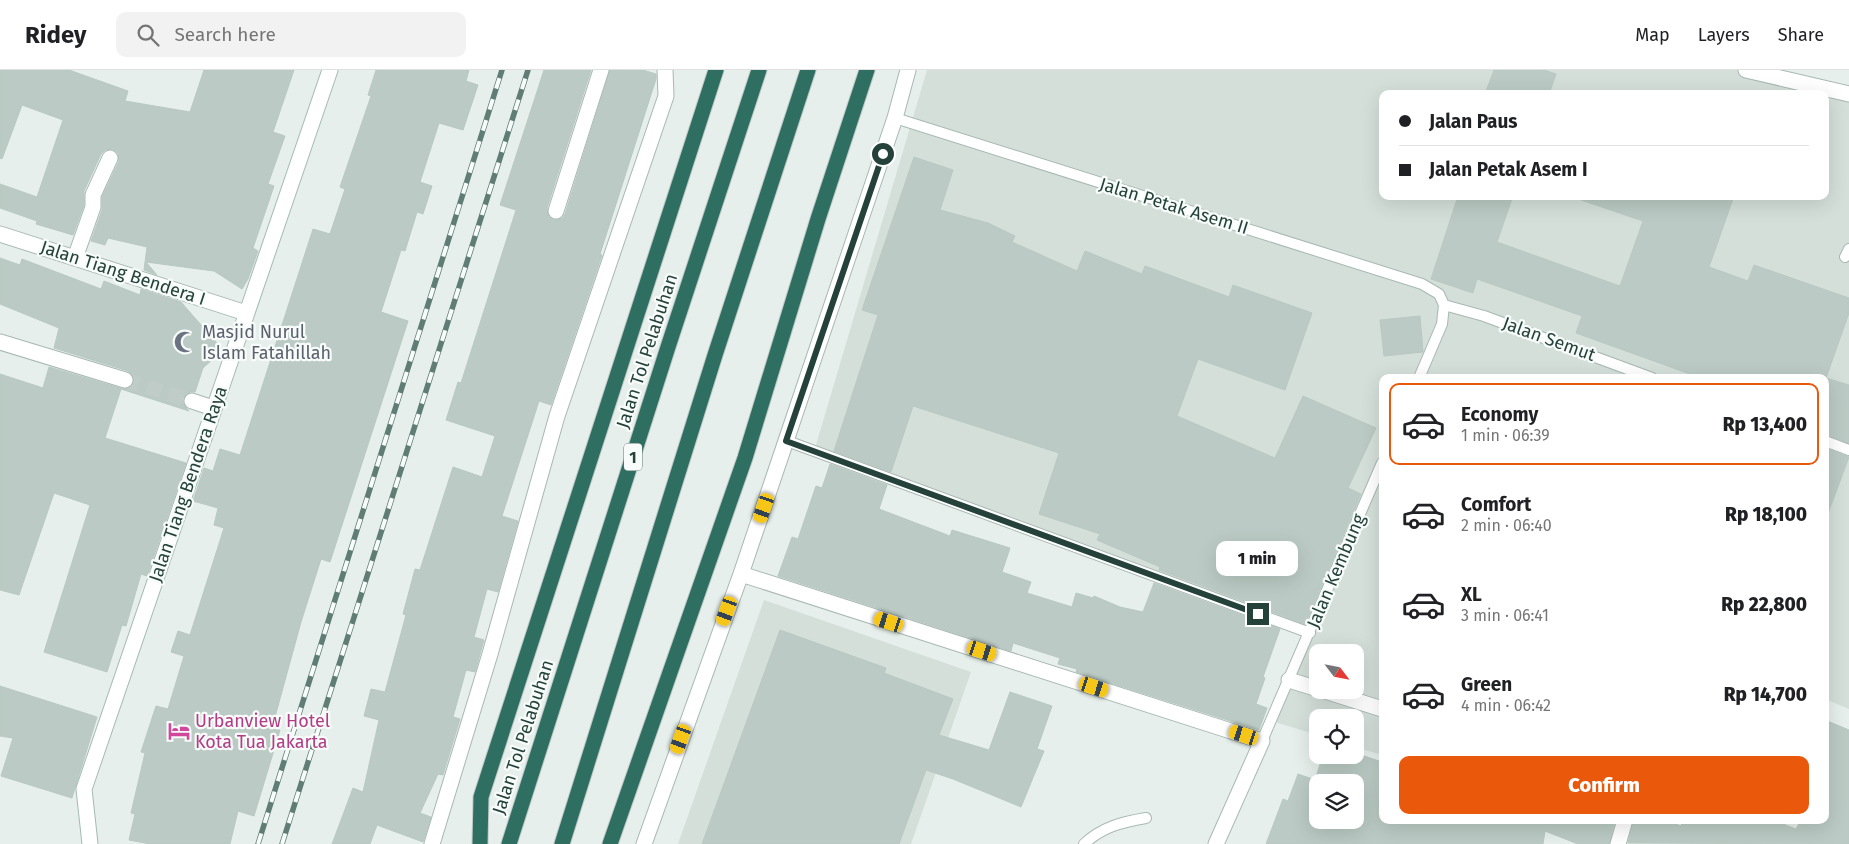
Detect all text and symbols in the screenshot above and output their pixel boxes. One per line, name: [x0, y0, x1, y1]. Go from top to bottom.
search box: [116, 12, 466, 57]
text: Ridey: [25, 21, 86, 49]
icon: search: [134, 21, 162, 49]
text: Search here: [174, 23, 276, 46]
text: Map: [1635, 24, 1670, 46]
text: Layers: [1698, 24, 1750, 46]
text: Share: [1778, 24, 1824, 46]
text: Jalan Paus: [1429, 110, 1518, 133]
route start: [872, 143, 894, 165]
text: Jalan Petak Asem I: [1429, 158, 1588, 181]
street label: Jalan Petak Asem II: [1097, 173, 1251, 239]
street label: Jalan Tiang Bendera I: [38, 236, 208, 310]
street label: Jalan Tol Pelabuhan: [612, 271, 682, 431]
street label: Jalan Semut: [1499, 312, 1599, 366]
place label: Masjid Nurul Islam Fatahillah: [202, 321, 331, 364]
mosque icon: Masjid Nurul Islam Fatahillah: [172, 329, 198, 355]
street label: Jalan Tiang Bendera Raya: [144, 383, 232, 585]
icon: car: [1401, 402, 1446, 447]
text: Economy: [1461, 403, 1538, 426]
text: Rp 13,400: [1723, 413, 1807, 436]
text: 1 min · 06:39: [1461, 426, 1550, 445]
road number: 1: [624, 444, 642, 471]
car: [752, 491, 775, 525]
icon: car: [1401, 492, 1446, 537]
text: Comfort: [1461, 493, 1531, 516]
text: Rp 18,100: [1725, 503, 1807, 526]
street label: Jalan Kembung: [1302, 510, 1370, 631]
text: 2 min · 06:40: [1461, 516, 1552, 535]
callout: 1 min: [1217, 542, 1299, 576]
text: 1 min: [1238, 549, 1276, 568]
icon: car: [1401, 582, 1446, 627]
text: XL: [1461, 583, 1482, 606]
text: Rp 22,800: [1721, 593, 1807, 616]
car: [714, 594, 739, 628]
route end: [1247, 603, 1269, 625]
text: 3 min · 06:41: [1461, 606, 1549, 625]
car: [872, 610, 905, 634]
car: [965, 639, 998, 663]
north arrow: [1309, 644, 1364, 699]
map controls: [1309, 644, 1364, 829]
street label: Jalan Tol Pelabuhan: [488, 657, 558, 817]
icon: car: [1401, 672, 1446, 717]
text: Green: [1461, 673, 1512, 696]
car: [1077, 675, 1110, 699]
text: Rp 14,700: [1724, 683, 1807, 706]
text: 4 min · 06:42: [1461, 696, 1551, 715]
button: locate: [1309, 709, 1364, 764]
place label: Urbanview Hotel Kota Tua Jakarta: [195, 710, 330, 753]
hotel icon: Urbanview Hotel Kota Tua Jakarta: [166, 718, 192, 744]
car: [668, 722, 693, 756]
car: [1227, 723, 1260, 747]
button: Confirm: [1399, 756, 1809, 814]
button: layers: [1309, 774, 1364, 829]

